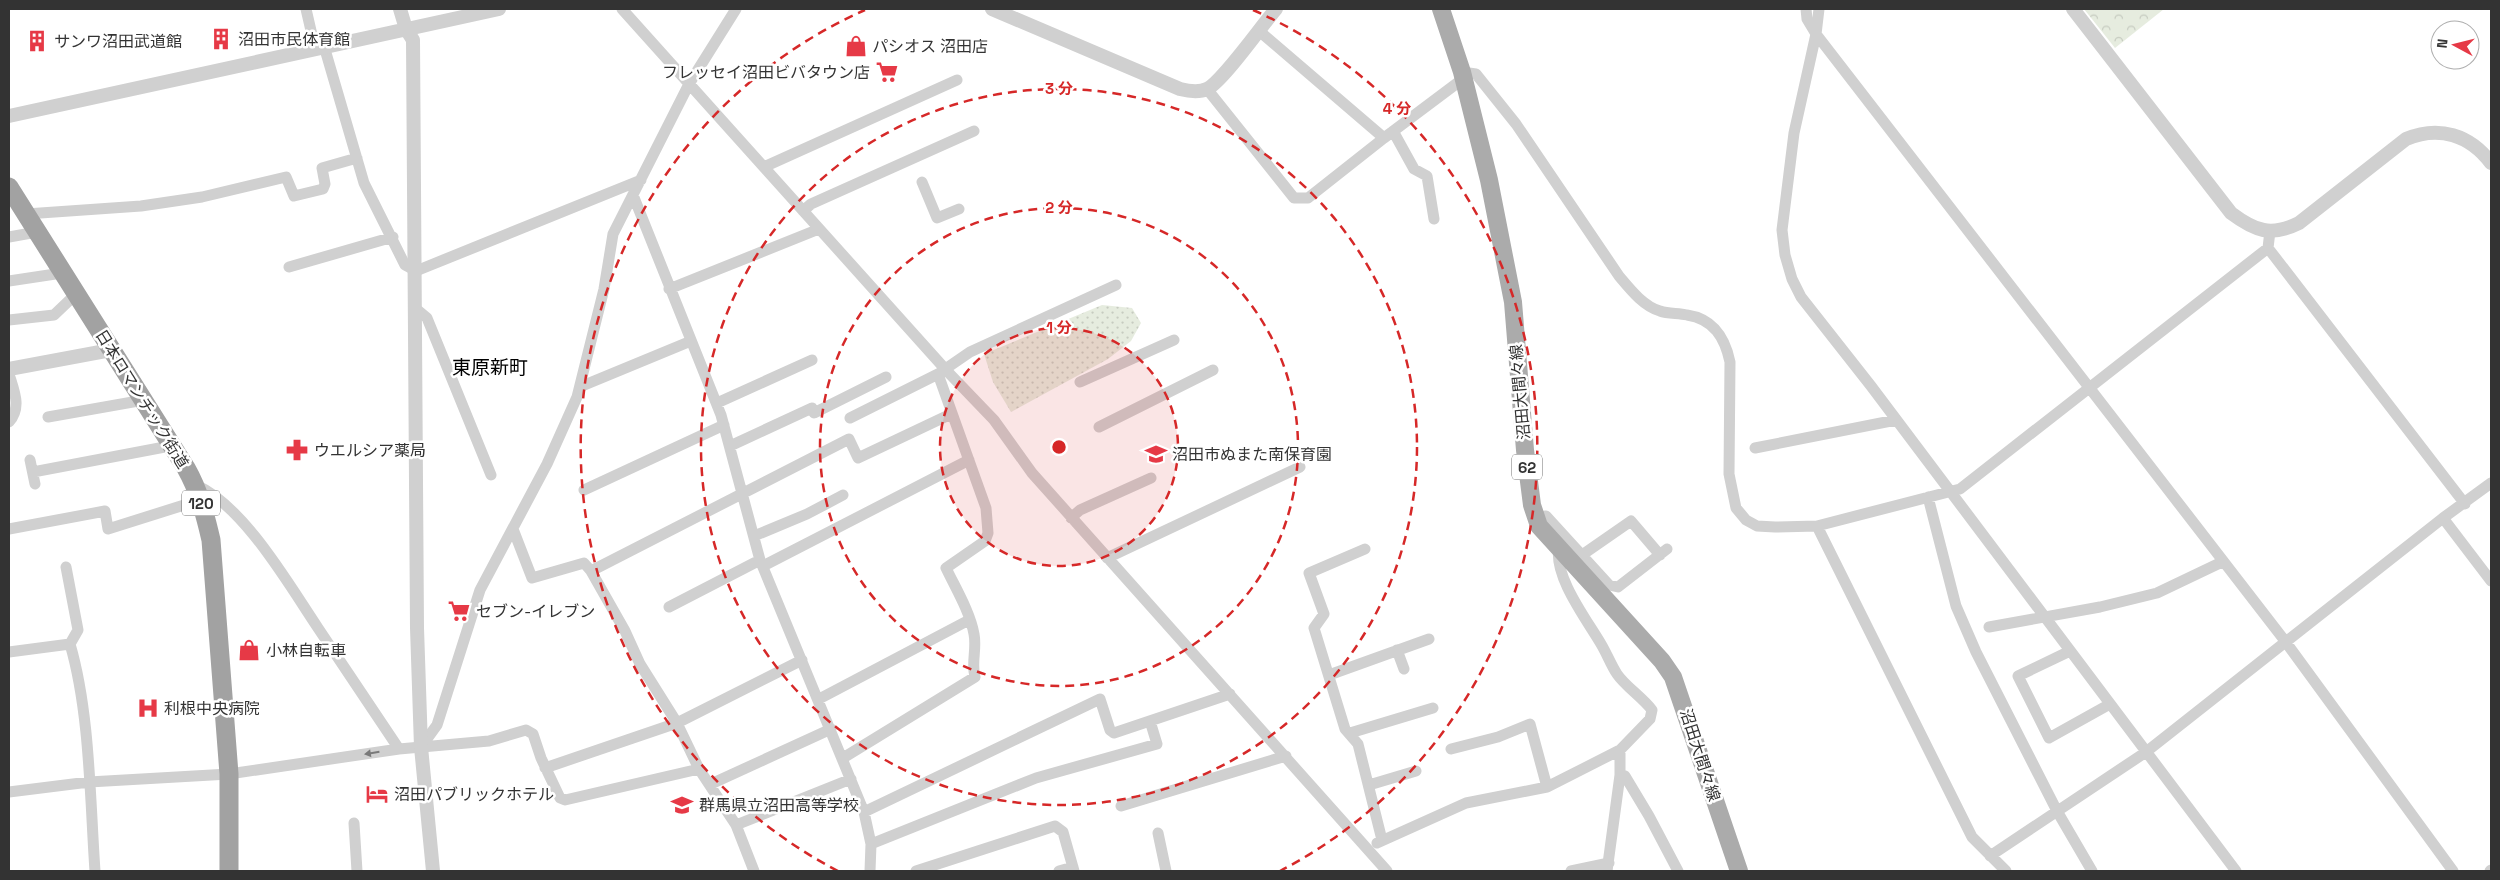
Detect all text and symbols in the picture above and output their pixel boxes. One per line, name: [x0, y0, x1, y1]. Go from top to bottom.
north arrow: [2430, 20, 2480, 70]
building icon: 沼田市民体育館: [208, 26, 234, 52]
building icon: サンワ沼田武道館: [24, 28, 50, 54]
place label: 沼田市民体育館: [238, 29, 350, 50]
place label: サンワ沼田武道館: [54, 31, 182, 52]
shop icon: パシオス 沼田店: [843, 33, 869, 59]
place label: パシオス 沼田店: [872, 36, 988, 57]
text: N: [2433, 38, 2452, 49]
supermarket icon: フレッセイ沼田ビバタウン店: [874, 59, 900, 85]
place label: フレッセイ沼田ビバタウン店: [662, 62, 870, 83]
text: 3 分: [1045, 79, 1073, 98]
text: 4 分: [1383, 99, 1411, 118]
text: 2 分: [1045, 198, 1073, 217]
text: 1 分: [1046, 318, 1072, 337]
street label: 日本ロマンチック街道: [91, 326, 193, 472]
street label: 沼田大間々線: [1505, 343, 1535, 441]
district label: 東原新町: [452, 355, 528, 380]
pharmacy icon: ウエルシア薬局: [284, 437, 310, 463]
centre of rings: [1050, 438, 1068, 456]
place label: ウエルシア薬局: [314, 440, 426, 461]
school or university icon: 沼田市ぬまた南保育園: [1143, 441, 1169, 467]
place label: 沼田市ぬまた南保育園: [1172, 444, 1332, 465]
road number: 62: [1512, 454, 1542, 480]
road number: 120: [182, 490, 220, 516]
supermarket icon: セブン-イレブン: [446, 598, 472, 624]
place label: セブン-イレブン: [476, 601, 595, 622]
shop icon: 小林自転車: [236, 637, 262, 663]
place label: 小林自転車: [266, 640, 346, 661]
hospital icon: 利根中央病院: [135, 695, 161, 721]
place label: 利根中央病院: [164, 698, 260, 719]
street label: 沼田大間々線: [1675, 706, 1725, 804]
one-way arrow: [364, 749, 380, 757]
hotel icon: 沼田パブリックホテル: [364, 781, 390, 807]
place label: 沼田パブリックホテル: [394, 784, 554, 805]
school or university icon: 群馬県立沼田高等学校: [669, 792, 695, 818]
place label: 群馬県立沼田高等学校: [699, 795, 859, 816]

